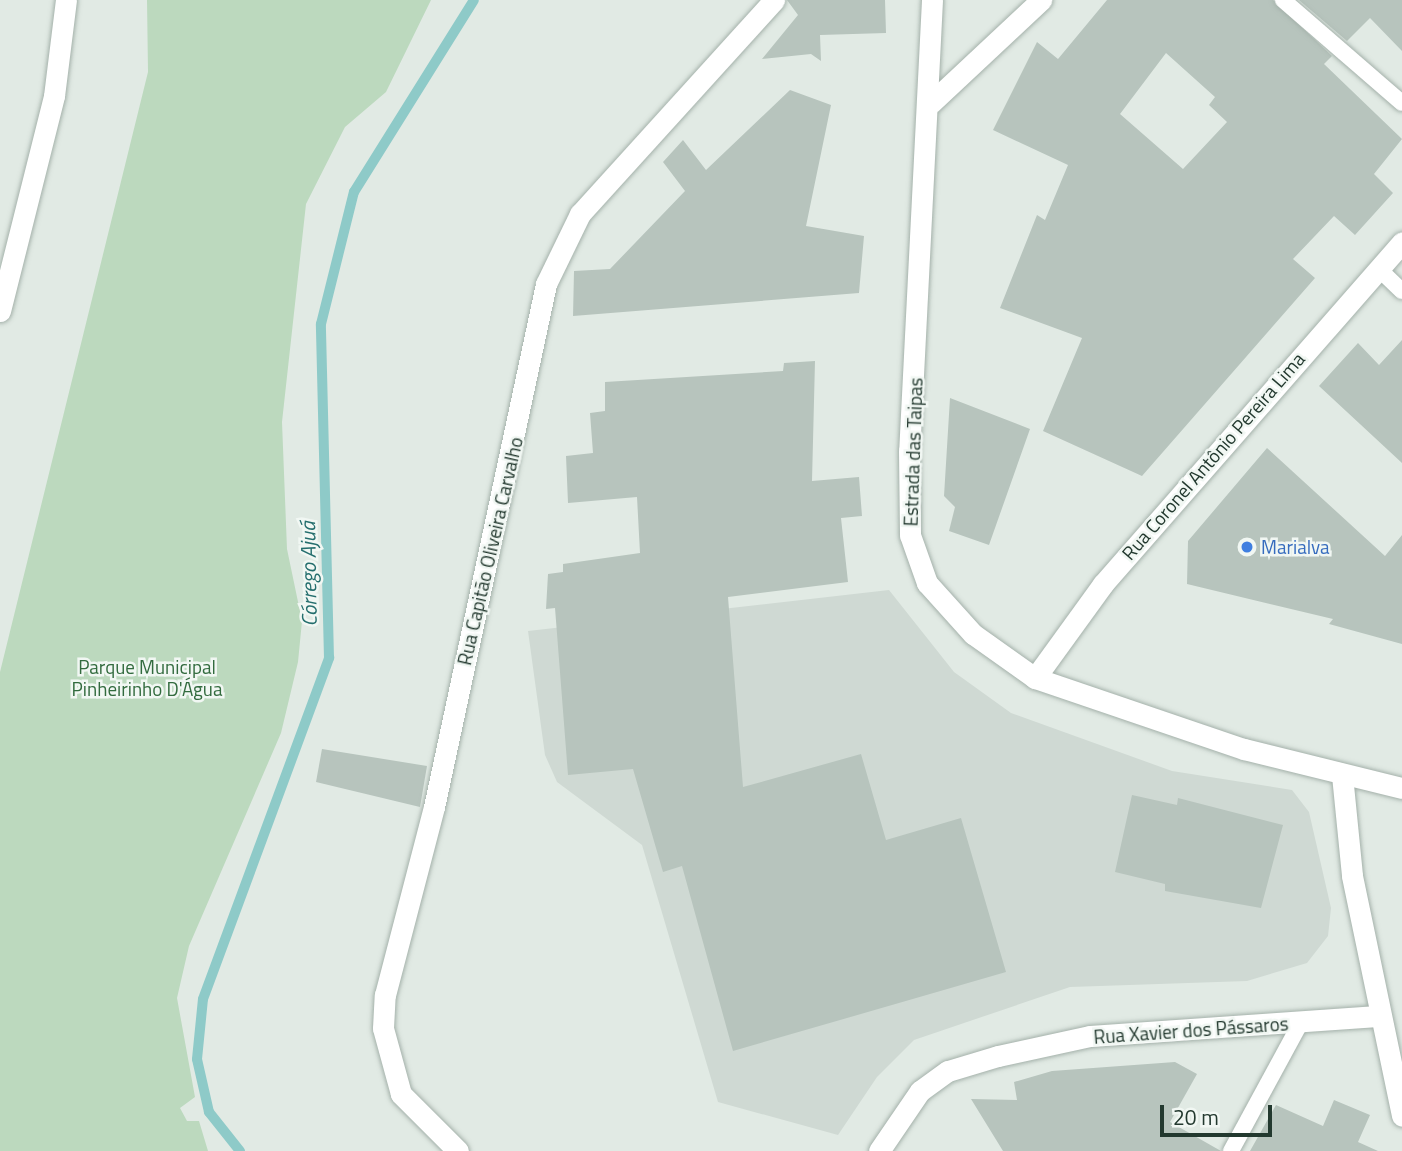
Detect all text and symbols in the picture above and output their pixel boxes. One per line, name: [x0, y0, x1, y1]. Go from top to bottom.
street label: Rua Coronel Antônio Pereira Lima: [1117, 348, 1309, 564]
street label: Estrada das Taipas: [899, 377, 927, 527]
street label: Rua Capitão Oliveira Carvalho: [453, 435, 527, 667]
water label: Córrego Ajuá: [294, 521, 322, 627]
place label: Marialva: [1261, 536, 1330, 558]
marker: Marialva: [1239, 539, 1255, 555]
park label: Parque Municipal Pinheirinho D'Água: [72, 656, 222, 700]
street label: Rua Xavier dos Pássaros: [1093, 1012, 1289, 1048]
scale bar: [1164, 1092, 1276, 1136]
text: 20 m: [1173, 1101, 1219, 1133]

